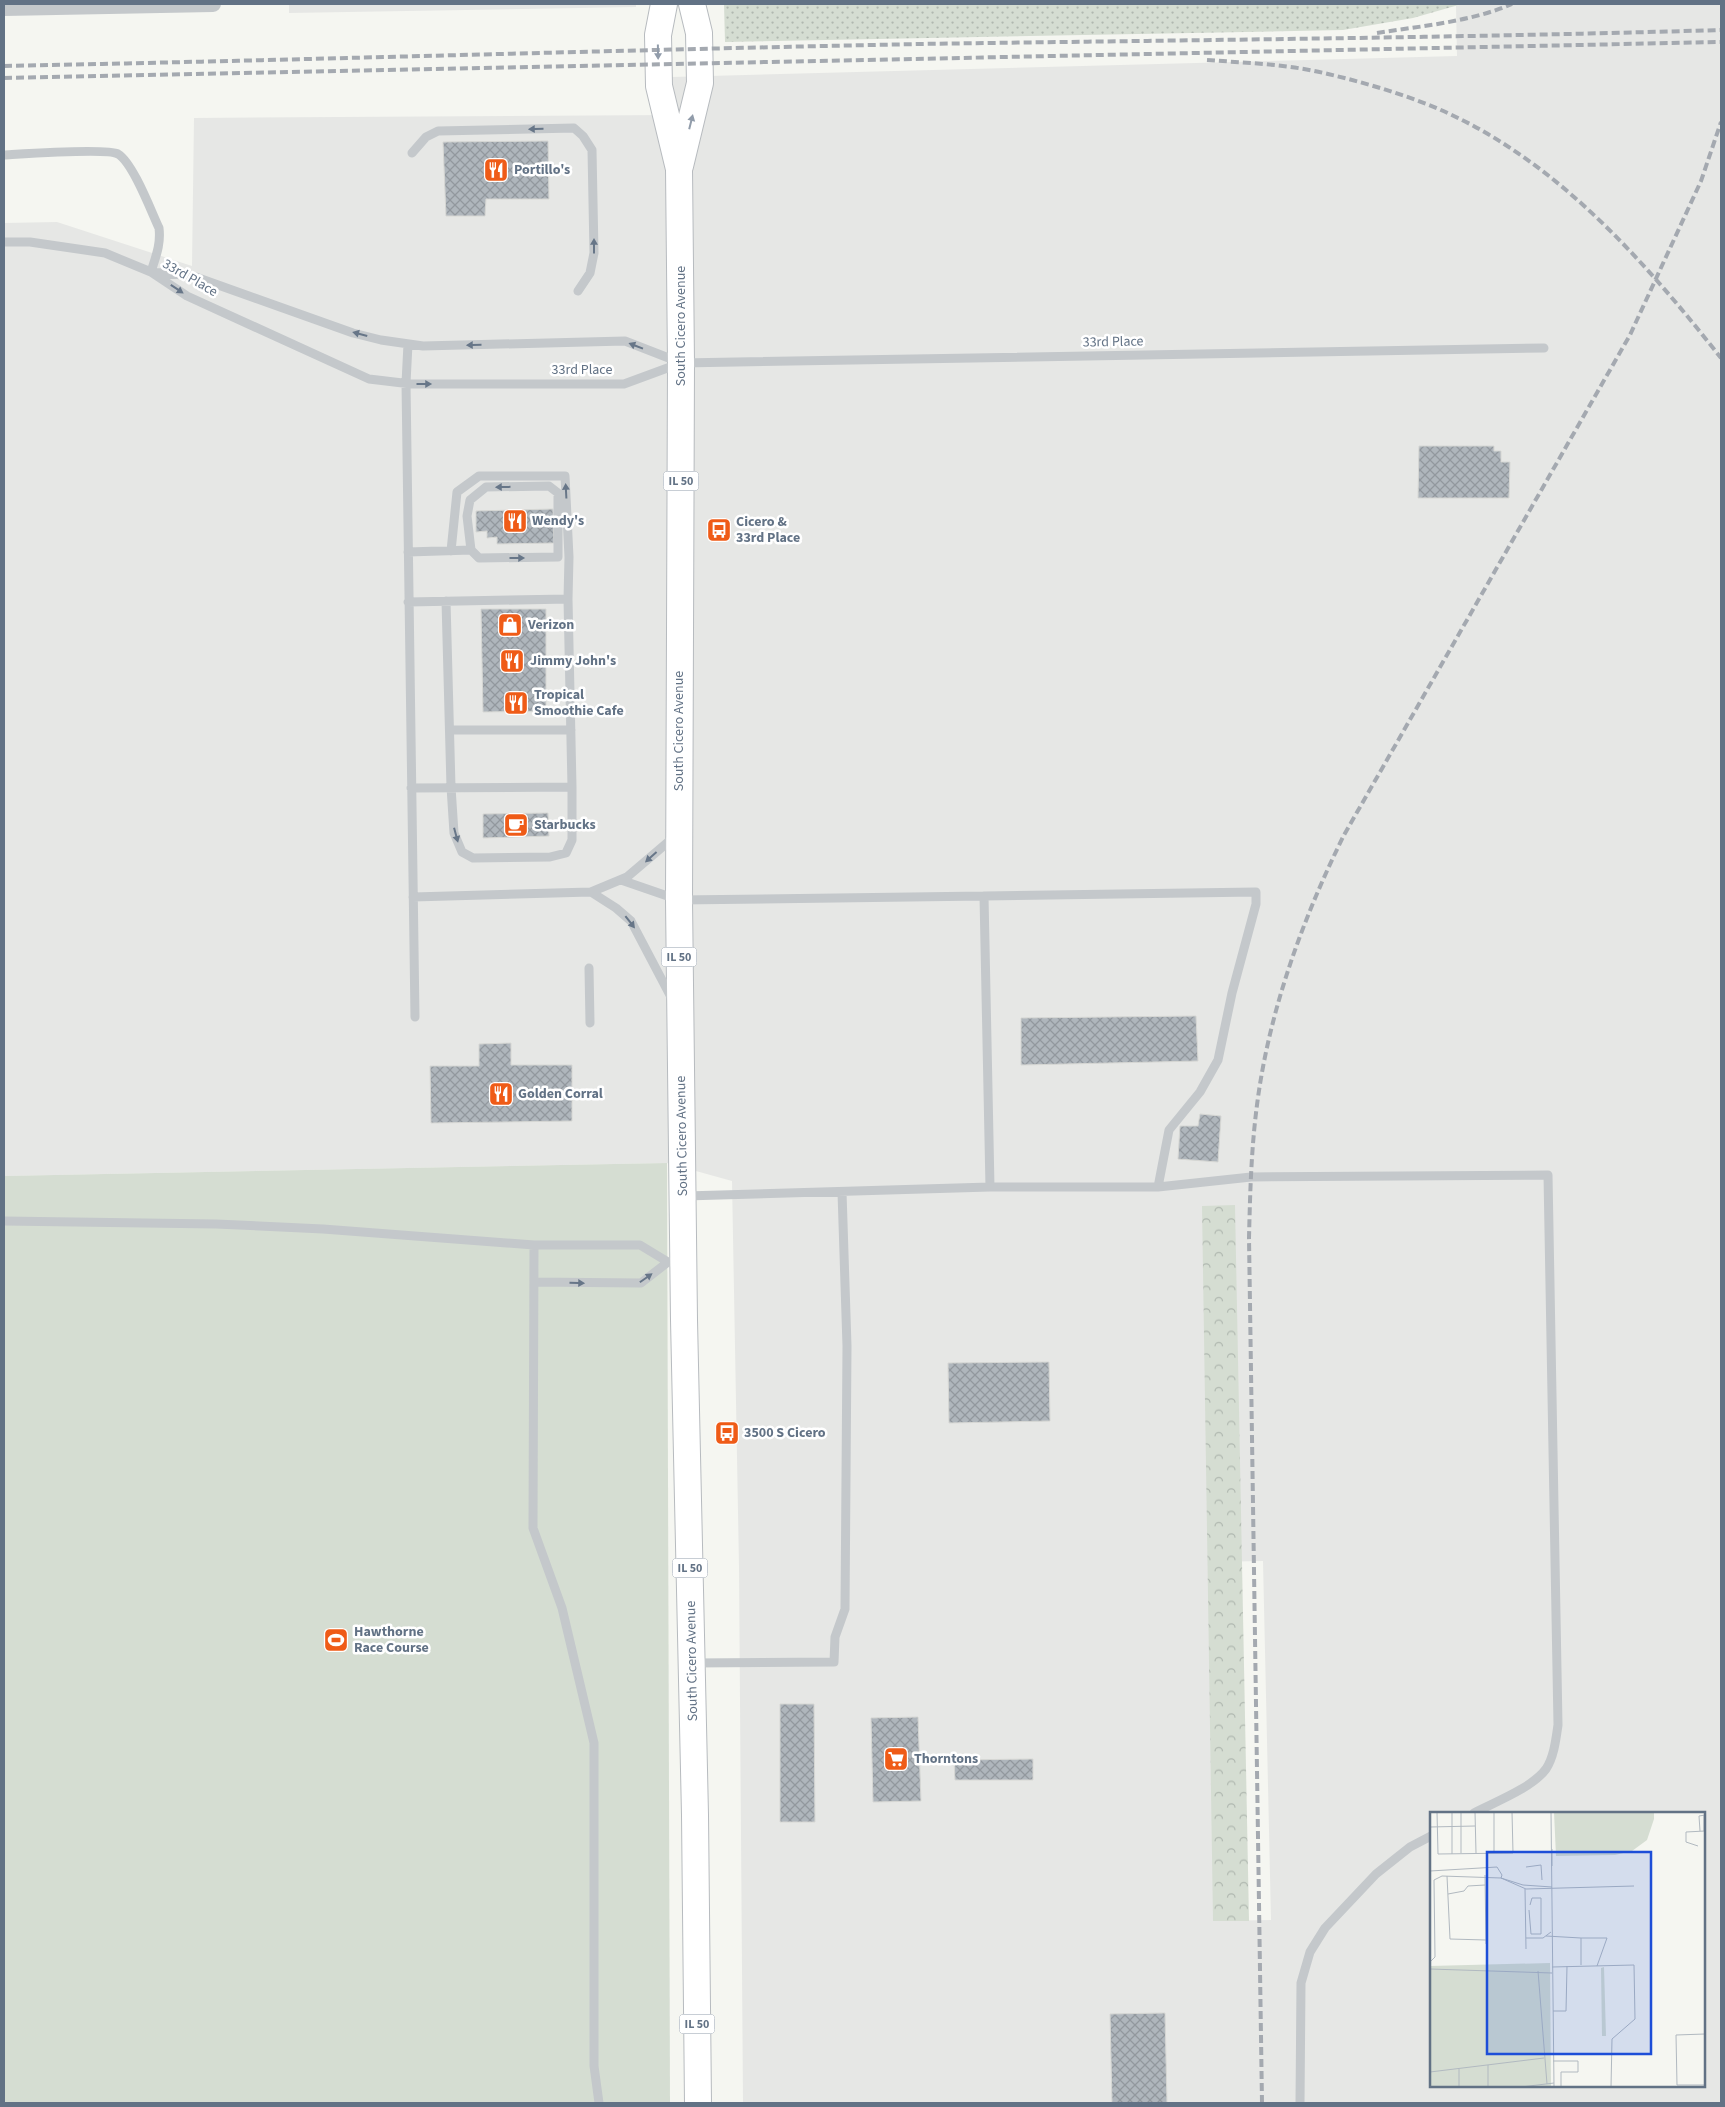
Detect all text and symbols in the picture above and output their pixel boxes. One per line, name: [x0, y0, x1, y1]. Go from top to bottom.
one-way arrow: [654, 44, 662, 60]
one-way arrow: [687, 114, 695, 129]
one-way arrow: [528, 125, 544, 133]
restaurant icon: Portillo's: [483, 157, 509, 183]
place label: Portillo's: [514, 160, 570, 180]
one-way arrow: [590, 238, 598, 254]
street label: 33rd Place: [159, 254, 221, 302]
street label: South Cicero Avenue: [671, 266, 691, 386]
one-way arrow: [170, 284, 184, 294]
one-way arrow: [353, 330, 368, 338]
street label: 33rd Place: [1082, 331, 1144, 353]
one-way arrow: [466, 341, 482, 349]
one-way arrow: [629, 341, 643, 349]
street label: 33rd Place: [552, 360, 612, 380]
one-way arrow: [416, 380, 432, 388]
road number: IL 50: [664, 472, 698, 491]
one-way arrow: [562, 482, 570, 498]
one-way arrow: [495, 483, 511, 491]
restaurant icon: Wendy's: [502, 508, 528, 534]
place label: Wendy's: [532, 511, 584, 531]
place label: Cicero & 33rd Place: [736, 512, 800, 548]
bus stop icon: Cicero & 33rd Place: [706, 517, 732, 543]
one-way arrow: [509, 554, 525, 562]
shop icon: Verizon: [497, 612, 523, 638]
place label: Verizon: [527, 615, 574, 635]
restaurant icon: Jimmy John's: [499, 648, 525, 674]
place label: Jimmy John's: [530, 651, 616, 671]
street label: South Cicero Avenue: [669, 671, 689, 791]
place label: Tropical Smoothie Cafe: [534, 685, 624, 721]
restaurant icon: Tropical Smoothie Cafe: [503, 690, 529, 716]
cafe icon: Starbucks: [503, 812, 529, 838]
place label: Starbucks: [534, 815, 596, 835]
one-way arrow: [452, 828, 460, 843]
one-way arrow: [645, 851, 657, 863]
one-way arrow: [624, 915, 635, 928]
road number: IL 50: [662, 948, 696, 966]
street label: South Cicero Avenue: [671, 1076, 693, 1196]
restaurant icon: Golden Corral: [488, 1081, 514, 1107]
place label: Golden Corral: [518, 1084, 603, 1104]
one-way arrow: [639, 1274, 653, 1283]
one-way arrow: [569, 1279, 585, 1287]
bus stop icon: 3500 S Cicero: [714, 1420, 740, 1446]
place label: 3500 S Cicero: [744, 1423, 826, 1443]
road number: IL 50: [672, 1559, 708, 1578]
street label: South Cicero Avenue: [681, 1601, 703, 1721]
place label: Hawthorne Race Course: [354, 1622, 429, 1658]
sports icon: Hawthorne Race Course: [323, 1627, 349, 1653]
supermarket icon: Thorntons: [883, 1746, 909, 1772]
place label: Thorntons: [914, 1749, 978, 1769]
inset map: [1430, 1812, 1705, 2087]
road number: IL 50: [680, 2015, 714, 2034]

